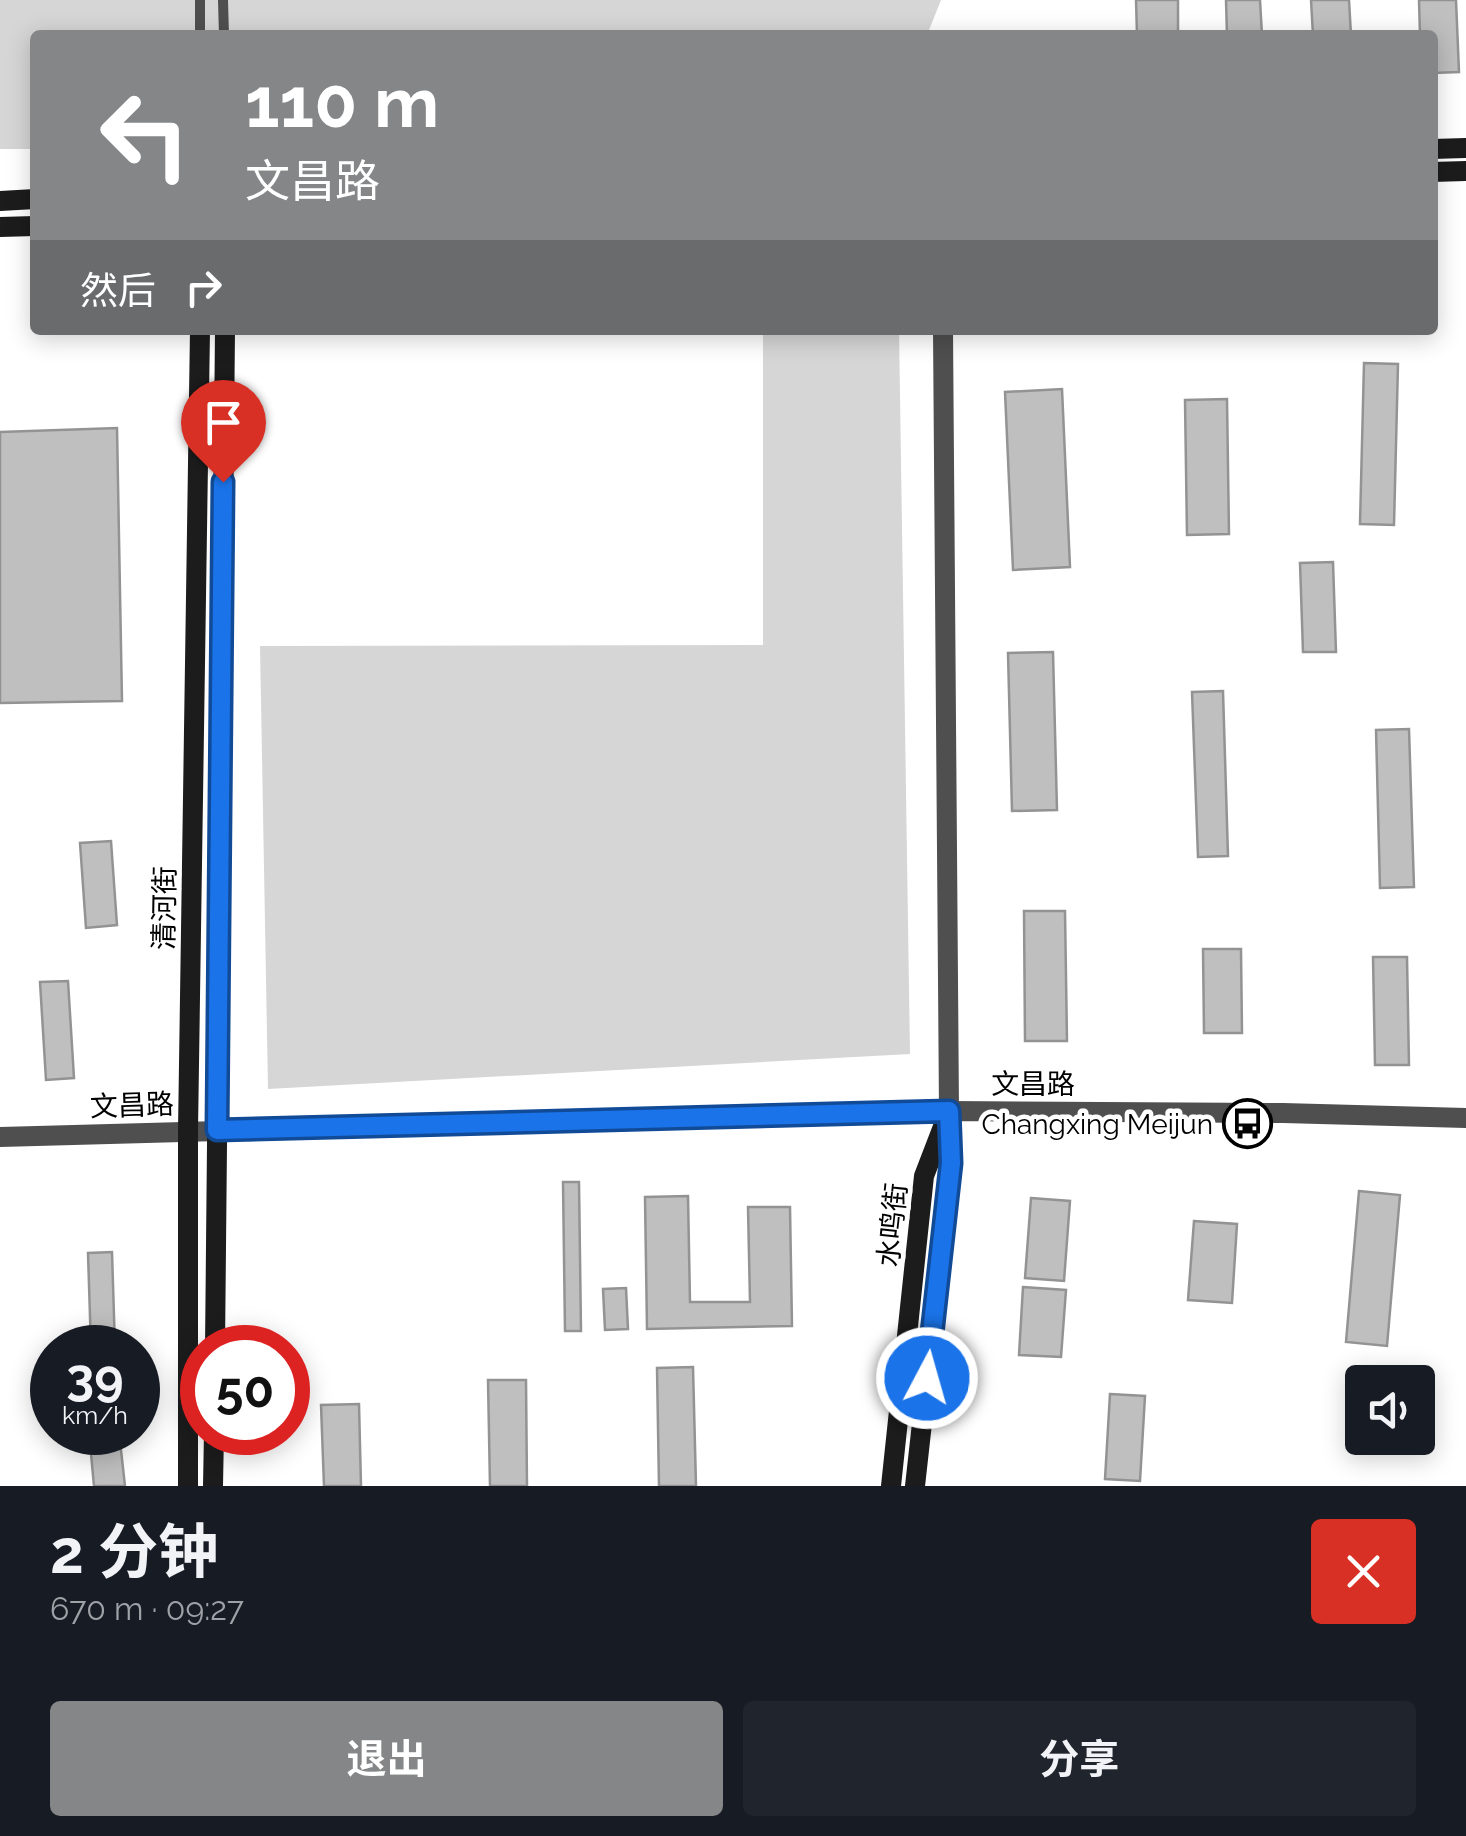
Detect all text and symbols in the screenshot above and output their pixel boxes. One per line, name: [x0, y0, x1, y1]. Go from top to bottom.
text: 110 m: [245, 61, 439, 143]
icon: left: [80, 70, 210, 200]
text: 文昌路: [245, 155, 380, 208]
icon: right: [176, 260, 231, 315]
text: 然后: [80, 268, 156, 313]
pin: [181, 380, 266, 483]
icon: arrive: [196, 395, 251, 450]
street label: 清河街: [147, 866, 182, 950]
street label: 文昌路: [991, 1068, 1075, 1101]
street label: 文昌路: [89, 1088, 175, 1123]
bus stop icon: Changxing Meijun: [1222, 1098, 1274, 1150]
place label: Changxing Meijun: [981, 1108, 1213, 1141]
street label: 水鸣街: [872, 1182, 913, 1269]
speed limit sign: 50: [180, 1325, 310, 1455]
position arrow: [875, 1326, 979, 1430]
text: 39: [66, 1348, 124, 1407]
map controls: [1345, 1365, 1435, 1455]
button: sound: [1345, 1365, 1435, 1455]
text: km/h: [62, 1400, 128, 1430]
text: 2 分钟: [50, 1517, 218, 1587]
button: close: [1311, 1519, 1416, 1624]
text: 670 m · 09:27: [50, 1590, 244, 1627]
button: 退出: [50, 1701, 723, 1816]
button: 分享: [743, 1701, 1416, 1816]

